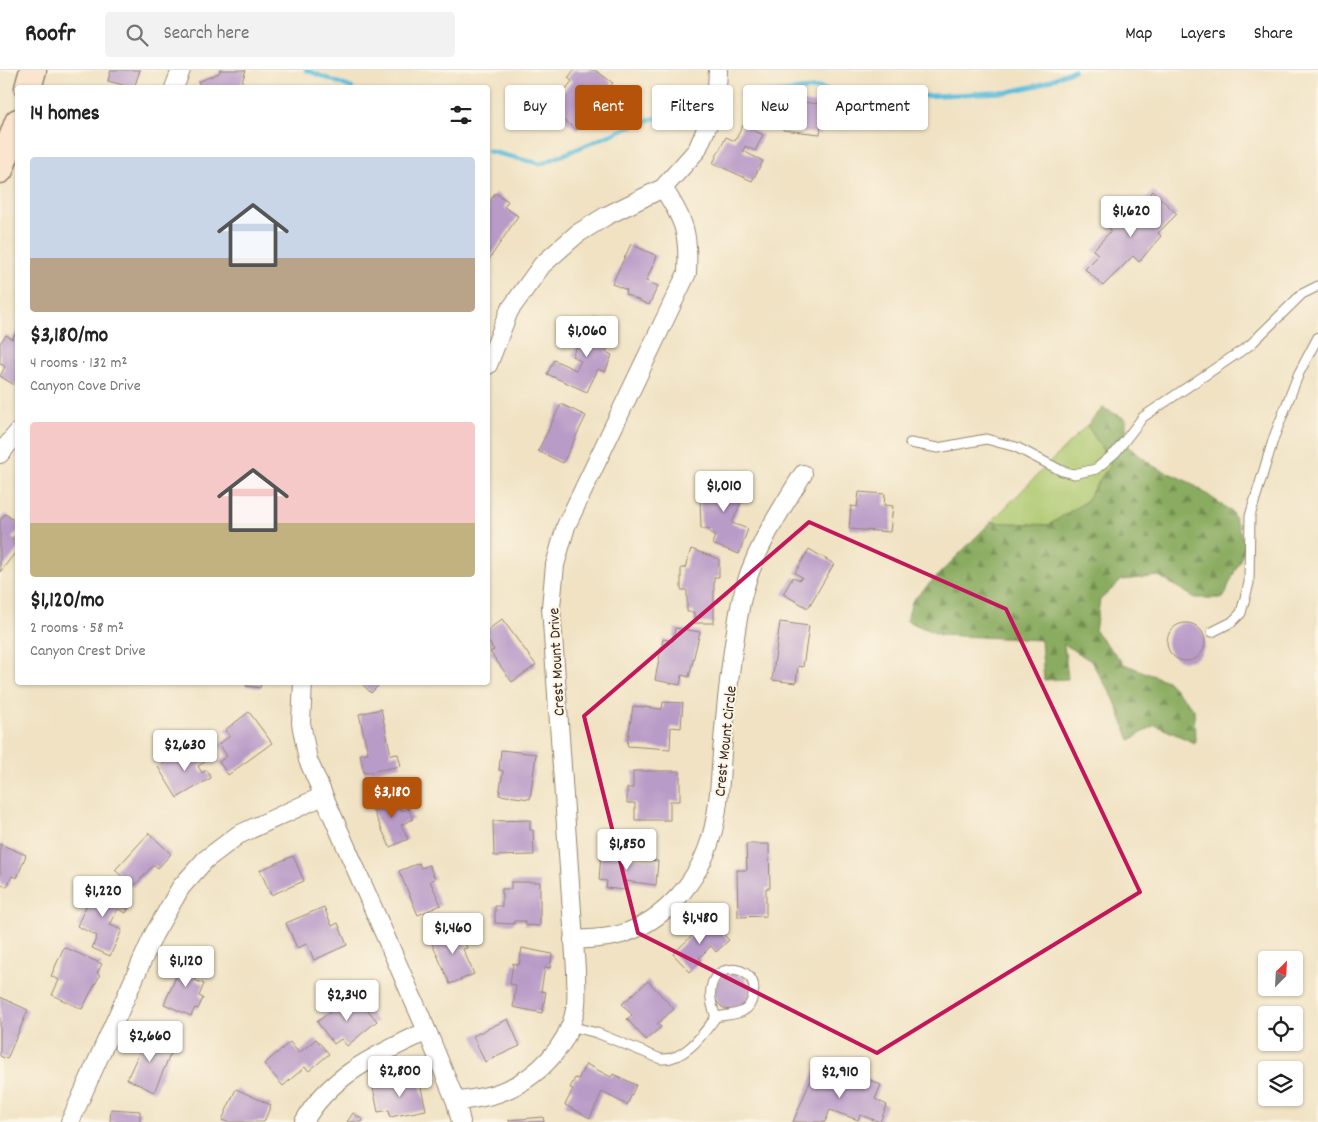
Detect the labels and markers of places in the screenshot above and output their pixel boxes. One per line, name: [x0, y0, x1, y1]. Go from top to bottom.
pin: $1,620: [1090, 196, 1172, 238]
pin: $1,060: [546, 316, 628, 358]
pin: $1,010: [683, 470, 765, 513]
pin: $2,630: [144, 730, 226, 772]
pin: $3,180: [351, 776, 433, 819]
pin: $1,850: [586, 828, 668, 871]
pin: $1,220: [62, 876, 144, 918]
pin: $1,480: [659, 902, 741, 945]
pin: $1,460: [412, 912, 494, 955]
pin: $1,120: [145, 946, 227, 988]
pin: $2,340: [306, 980, 388, 1022]
pin: $2,660: [109, 1020, 191, 1063]
pin: $2,800: [359, 1056, 441, 1098]
pin: $2,910: [799, 1056, 881, 1099]

